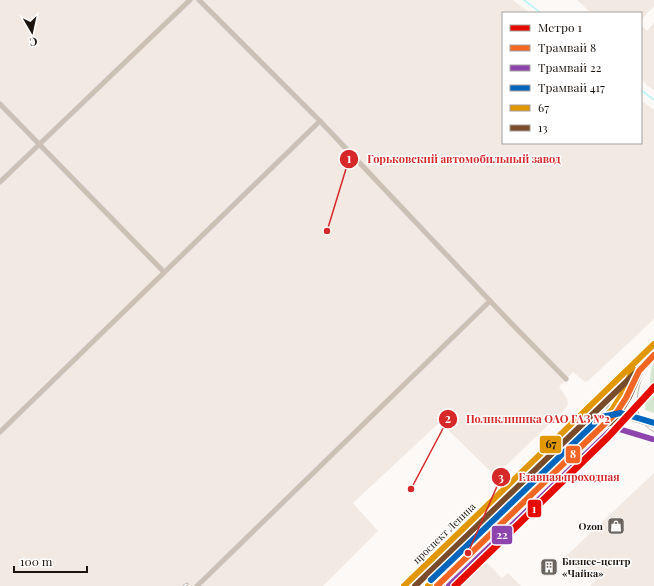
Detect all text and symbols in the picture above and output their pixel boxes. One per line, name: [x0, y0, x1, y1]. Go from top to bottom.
north arrow: [12, 12, 52, 52]
legend: [502, 12, 642, 144]
text: Метро 1: [538, 19, 582, 35]
text: С: [28, 34, 39, 50]
text: Трамвай 8: [538, 39, 596, 55]
text: Трамвай 22: [538, 59, 602, 75]
text: Трамвай 417: [538, 79, 605, 95]
text: 67: [538, 99, 549, 115]
text: 13: [538, 119, 548, 135]
callout: Горьковский автомобильный завод: [339, 147, 568, 170]
text: 1: [347, 150, 352, 166]
text: Горьковский автомобильный завод: [367, 151, 561, 166]
callout: Поликлиника ОАО ГАЗ №2: [438, 407, 618, 430]
text: 2: [445, 410, 451, 426]
text: Поликлиника ОАО ГАЗ №2: [466, 411, 610, 426]
line badge: 67: [539, 435, 562, 454]
text: 67: [545, 436, 557, 451]
line badge: 8: [565, 445, 581, 464]
text: 8: [570, 446, 576, 461]
callout: Главная проходная: [491, 466, 628, 489]
text: 3: [498, 469, 504, 485]
text: Главная проходная: [518, 469, 620, 484]
street label: проспект Ленина: [409, 499, 479, 567]
line badge: 1: [527, 499, 542, 518]
text: 1: [532, 501, 536, 516]
shop icon: Ozon: [606, 516, 626, 536]
place label: Ozon: [579, 519, 604, 533]
line badge: 22: [491, 525, 513, 545]
text: 22: [496, 527, 508, 542]
scale bar: [14, 548, 87, 574]
text: 100 m: [20, 553, 53, 569]
place label: Бизнес-центр «Чайка»: [562, 554, 631, 580]
building icon: Бизнес-центр «Чайка»: [539, 557, 559, 577]

